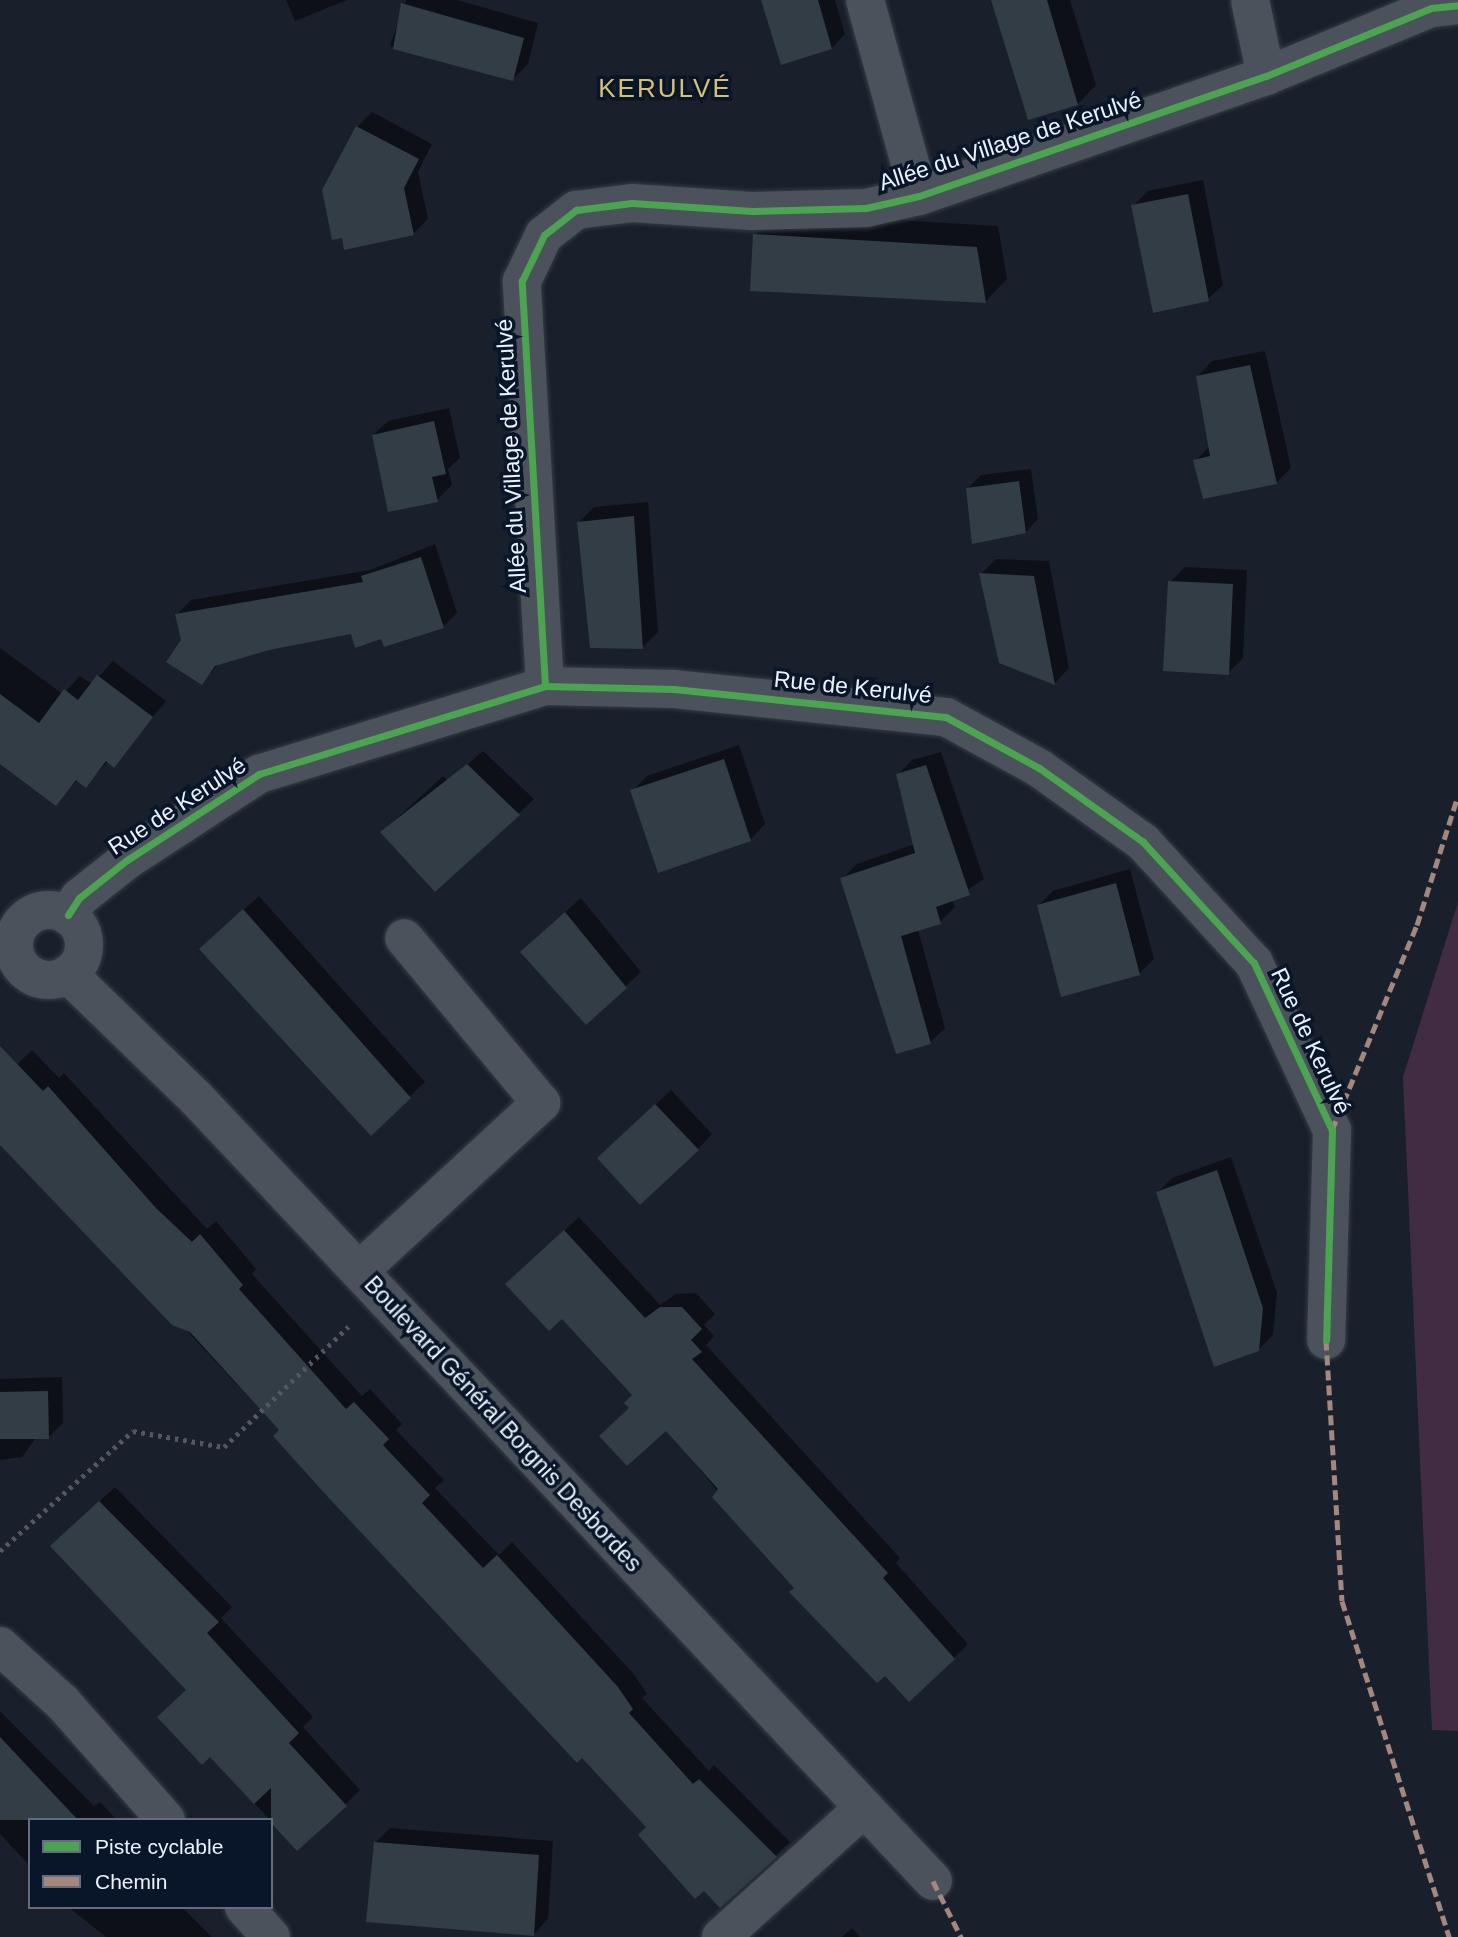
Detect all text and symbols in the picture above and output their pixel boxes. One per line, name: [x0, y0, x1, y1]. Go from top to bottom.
district label: KERULVÉ: [599, 73, 731, 105]
street label: Allée du Village de Kerulvé: [875, 85, 1145, 197]
street label: Allée du Village de Kerulvé: [490, 318, 532, 594]
street label: Rue de Kerulvé: [773, 665, 933, 709]
street label: Rue de Kerulvé: [103, 751, 251, 861]
street label: Rue de Kerulvé: [1265, 963, 1357, 1119]
street label: Boulevard Général Borgnis Desbordes: [359, 1271, 647, 1577]
legend: [28, 1818, 273, 1909]
text: Piste cyclable: [95, 1835, 223, 1858]
text: Chemin: [95, 1870, 167, 1893]

